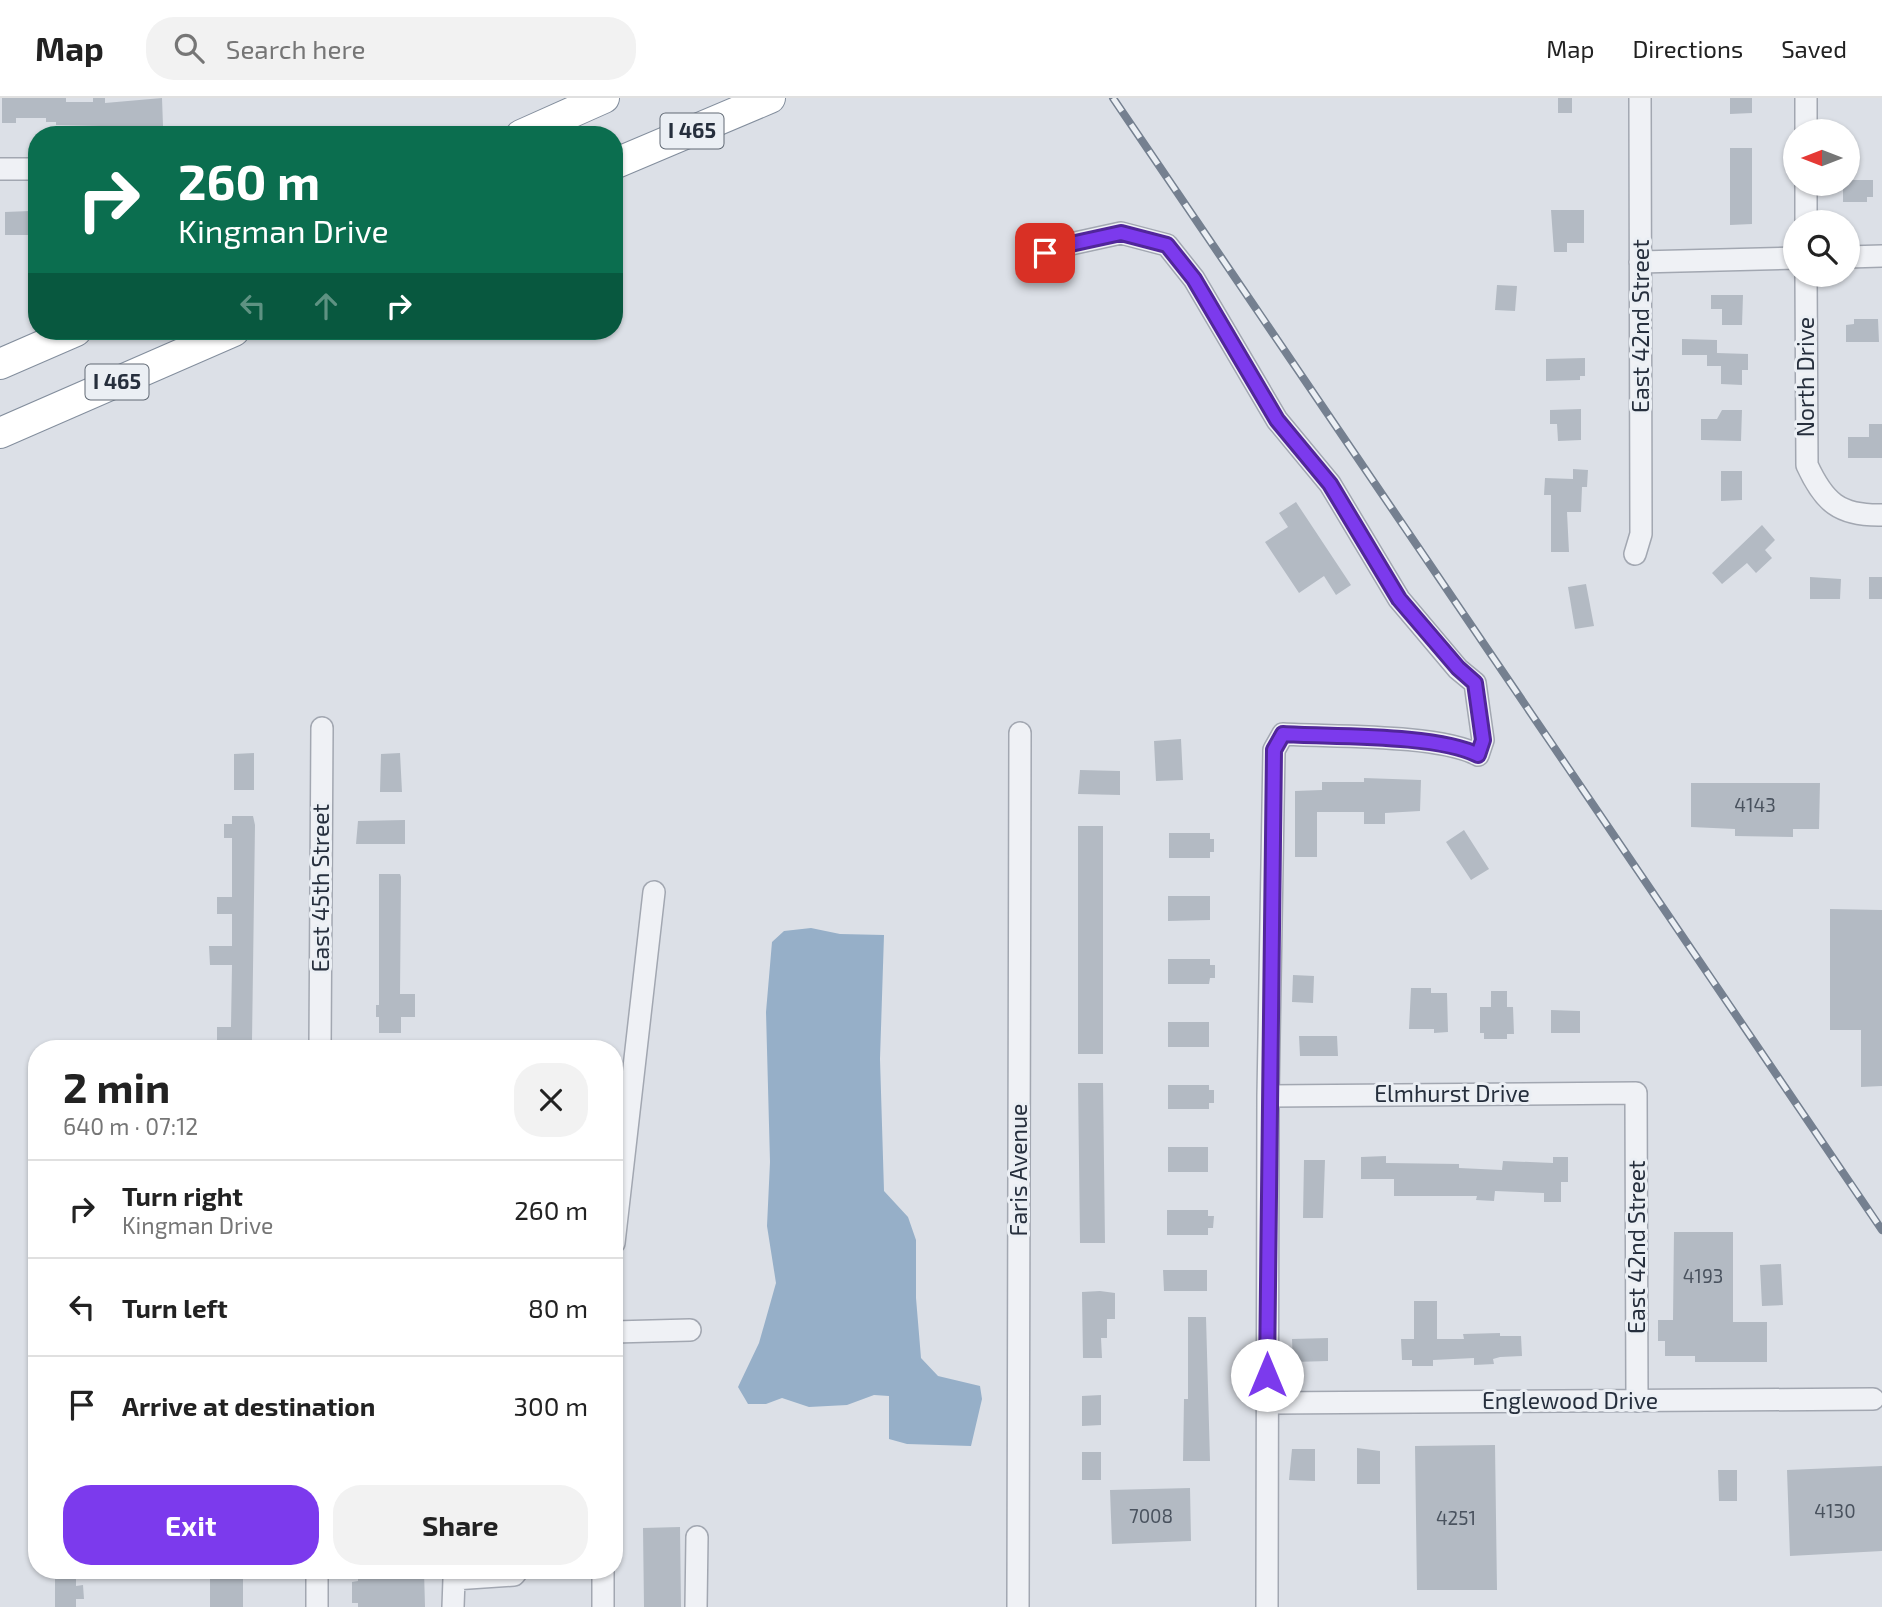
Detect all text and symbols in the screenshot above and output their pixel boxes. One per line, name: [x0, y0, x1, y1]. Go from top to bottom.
search box: [146, 17, 636, 80]
text: Map: [35, 28, 104, 68]
icon: search: [170, 29, 208, 67]
text: Search here: [226, 33, 365, 64]
text: Map: [1546, 34, 1594, 63]
text: Directions: [1632, 34, 1743, 63]
text: Saved: [1781, 34, 1847, 63]
road number: I 465: [660, 114, 724, 148]
north arrow: [1783, 119, 1860, 196]
map controls: [1783, 119, 1860, 287]
text: 260 m: [178, 151, 320, 210]
icon: right: [63, 154, 154, 245]
button: search: [1783, 210, 1860, 287]
text: Kingman Drive: [178, 211, 389, 249]
pin: [1015, 223, 1075, 283]
icon: arrive: [1026, 234, 1064, 272]
street label: East 42nd Street: [1626, 239, 1654, 413]
icon: left: [234, 287, 272, 325]
icon: ahead: [307, 287, 345, 325]
icon: right: [380, 287, 418, 325]
street label: North Drive: [1791, 317, 1819, 437]
road number: I 465: [86, 364, 148, 400]
house number: 4143: [1734, 793, 1776, 816]
street label: East 45th Street: [306, 803, 334, 972]
text: 2 min: [63, 1061, 170, 1111]
button: close: [514, 1063, 588, 1137]
street label: Elmhurst Drive: [1374, 1079, 1530, 1107]
street label: Faris Avenue: [1004, 1104, 1032, 1236]
text: 640 m · 07:12: [63, 1112, 198, 1140]
street label: East 42nd Street: [1622, 1160, 1650, 1334]
text: Turn right: [122, 1180, 243, 1211]
icon: right: [63, 1190, 101, 1228]
text: 260 m: [514, 1194, 588, 1225]
text: Kingman Drive: [122, 1211, 273, 1239]
house number: 4193: [1683, 1264, 1723, 1287]
icon: left: [63, 1288, 101, 1326]
text: Turn left: [122, 1292, 228, 1323]
text: 80 m: [528, 1292, 588, 1323]
position arrow: [1230, 1338, 1304, 1412]
icon: arrive: [63, 1386, 101, 1424]
street label: Englewood Drive: [1482, 1386, 1658, 1414]
text: Arrive at destination: [122, 1390, 375, 1421]
text: 300 m: [514, 1390, 588, 1421]
button: Exit: [63, 1485, 319, 1565]
button: Share: [333, 1485, 588, 1565]
house number: 4130: [1814, 1499, 1856, 1522]
house number: 7008: [1129, 1504, 1173, 1527]
house number: 4251: [1436, 1506, 1476, 1529]

